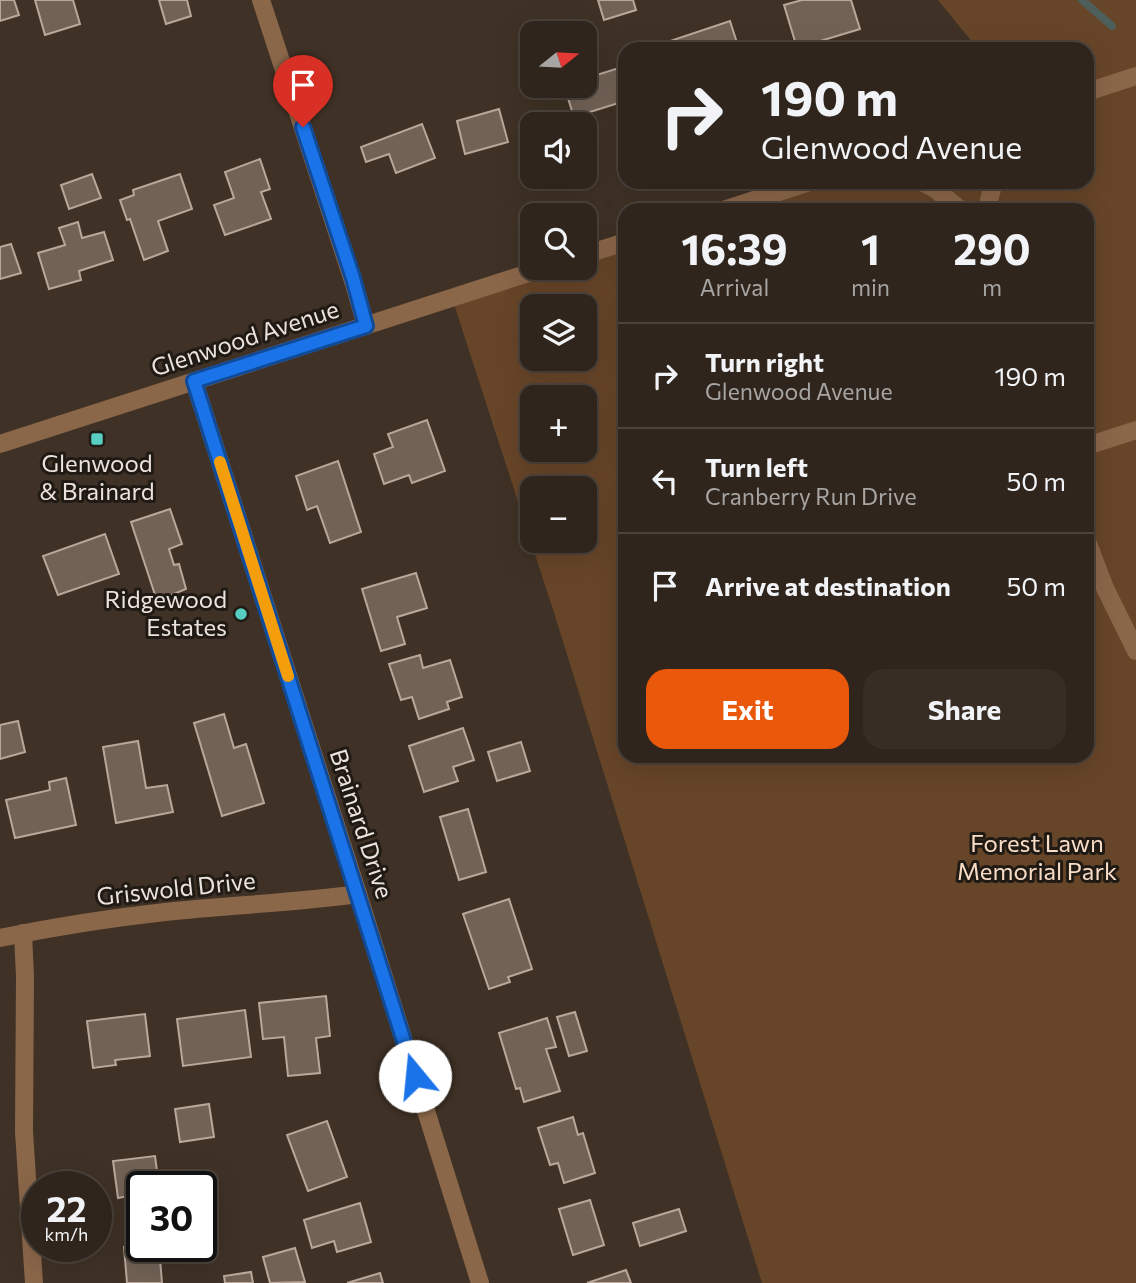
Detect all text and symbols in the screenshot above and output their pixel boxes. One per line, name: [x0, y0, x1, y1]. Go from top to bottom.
north arrow: [520, 21, 597, 98]
map controls: [520, 21, 597, 553]
pin: [273, 55, 333, 127]
icon: arrive: [284, 66, 322, 104]
text: 190 m: [761, 66, 898, 126]
icon: right: [646, 70, 737, 161]
button: sound: [520, 112, 597, 189]
text: Glenwood Avenue: [761, 126, 1022, 166]
button: search: [520, 203, 597, 280]
text: 16:39: [681, 222, 788, 274]
text: 1: [861, 222, 880, 274]
text: 290: [953, 222, 1031, 274]
text: Arrival: [700, 273, 769, 301]
text: min: [851, 273, 890, 301]
text: m: [982, 273, 1002, 301]
street label: Glenwood Avenue: [147, 294, 342, 382]
button: layers: [520, 294, 597, 371]
text: Turn right: [705, 346, 824, 377]
icon: right: [646, 357, 684, 395]
text: 190 m: [994, 360, 1066, 391]
text: Glenwood Avenue: [705, 377, 893, 405]
button: +: [520, 385, 597, 462]
marker: Glenwood & Brainard: [89, 431, 105, 447]
place label: Glenwood & Brainard: [39, 448, 155, 505]
text: Turn left: [705, 451, 808, 482]
icon: left: [646, 462, 684, 500]
text: 50 m: [1006, 465, 1066, 496]
button: −: [520, 476, 597, 553]
text: Cranberry Run Drive: [705, 482, 917, 510]
icon: arrive: [646, 567, 684, 605]
text: Arrive at destination: [705, 570, 951, 601]
text: 50 m: [1006, 570, 1066, 601]
place label: Ridgewood Estates: [104, 584, 227, 641]
marker: Ridgewood Estates: [233, 606, 249, 622]
button: Exit: [646, 669, 849, 749]
button: Share: [863, 669, 1066, 749]
street label: Brainard Drive: [325, 745, 400, 902]
park label: Forest Lawn Memorial Park: [957, 828, 1117, 885]
street label: Griswold Drive: [95, 865, 257, 910]
position arrow: [378, 1039, 452, 1113]
speed limit sign: 30: [126, 1171, 217, 1262]
text: 22: [47, 1186, 86, 1229]
text: km/h: [45, 1223, 88, 1245]

